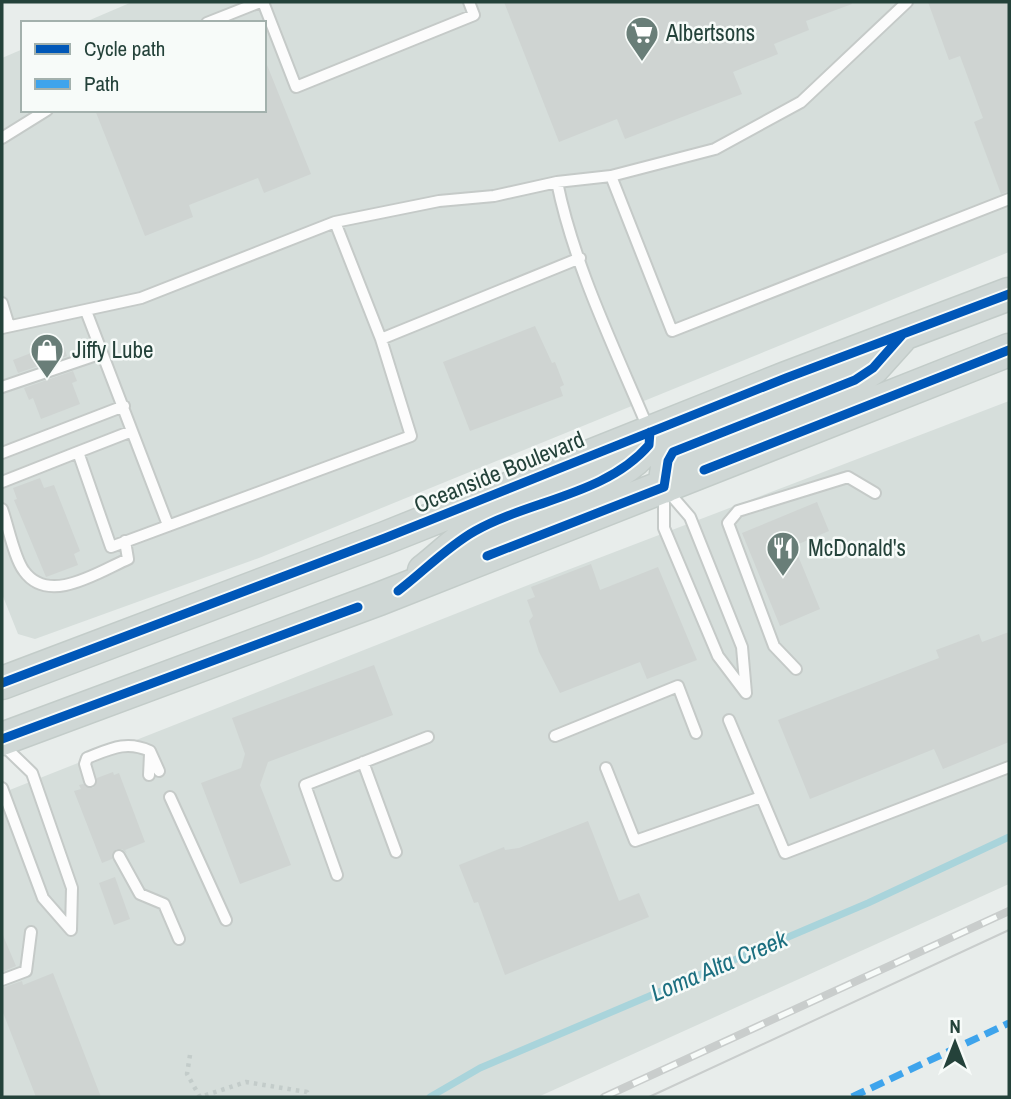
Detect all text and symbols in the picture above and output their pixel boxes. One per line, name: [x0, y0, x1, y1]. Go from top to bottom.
supermarket icon: Albertsons: [623, 14, 661, 63]
place label: Albertsons: [665, 17, 755, 48]
legend: [21, 21, 266, 112]
text: Cycle path: [84, 34, 165, 63]
text: Path: [84, 69, 119, 98]
shop icon: Jiffy Lube: [28, 331, 66, 380]
place label: Jiffy Lube: [72, 334, 153, 365]
street label: Oceanside Boulevard: [409, 423, 589, 520]
restaurant icon: McDonald's: [764, 529, 802, 578]
place label: McDonald's: [808, 532, 906, 563]
water label: Loma Alta Creek: [646, 922, 793, 1008]
north arrow: [920, 1008, 990, 1078]
text: N: [949, 1013, 961, 1039]

